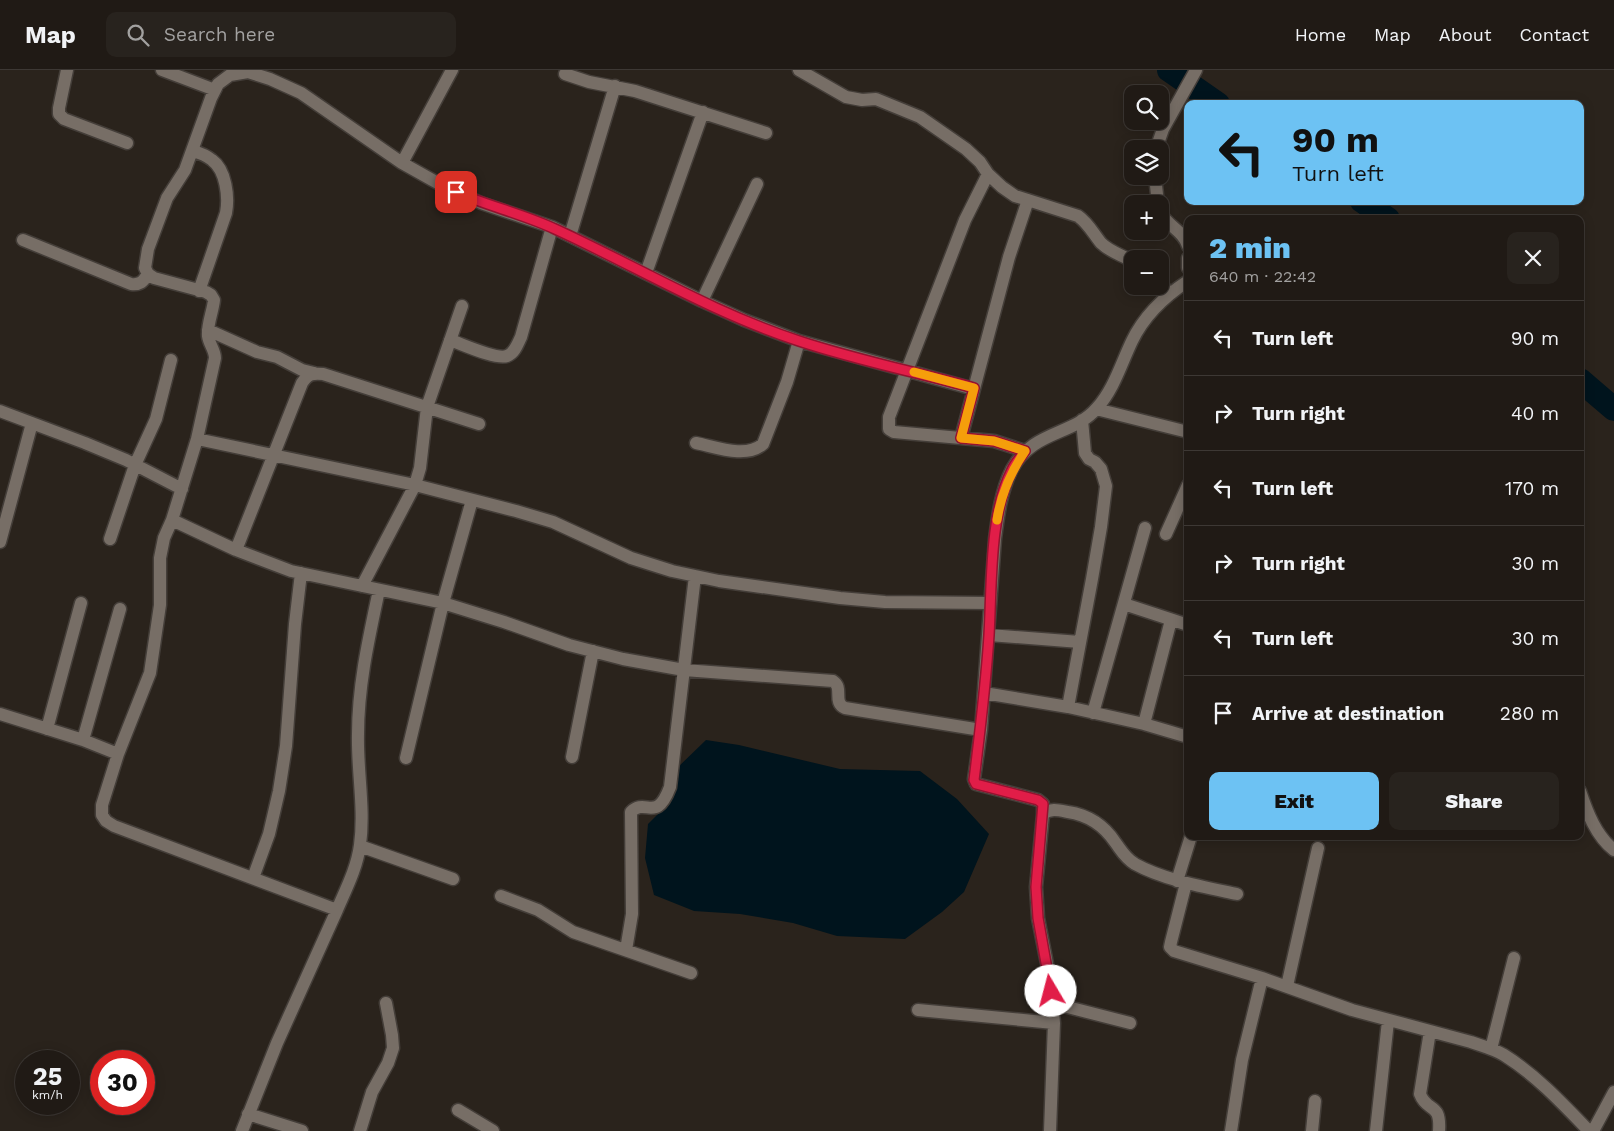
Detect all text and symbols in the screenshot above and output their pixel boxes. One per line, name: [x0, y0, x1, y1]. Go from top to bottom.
search box: [106, 12, 456, 57]
text: Map: [25, 21, 76, 49]
icon: search: [124, 21, 152, 49]
text: Search here: [164, 23, 275, 46]
text: Home: [1295, 24, 1346, 45]
text: Map: [1374, 24, 1411, 45]
text: About: [1439, 24, 1491, 45]
text: Contact: [1519, 24, 1589, 45]
map controls: [1124, 85, 1169, 295]
button: search: [1124, 85, 1169, 130]
text: 90 m: [1292, 119, 1379, 161]
icon: left: [1209, 120, 1274, 185]
button: layers: [1124, 140, 1169, 185]
text: Turn left: [1292, 161, 1384, 186]
pin: [435, 171, 477, 213]
icon: arrive: [442, 178, 470, 206]
button: +: [1124, 195, 1169, 240]
text: 2 min: [1209, 230, 1291, 265]
button: close: [1507, 232, 1559, 284]
button: −: [1124, 250, 1169, 295]
text: 640 m · 22:42: [1209, 267, 1316, 286]
icon: left: [1209, 324, 1237, 352]
text: Turn left: [1252, 327, 1333, 350]
text: 90 m: [1511, 327, 1559, 350]
icon: right: [1209, 399, 1237, 427]
text: Turn right: [1252, 402, 1345, 425]
text: 40 m: [1511, 402, 1559, 425]
icon: left: [1209, 474, 1237, 502]
text: Turn left: [1252, 477, 1333, 500]
text: 170 m: [1505, 477, 1559, 500]
icon: right: [1209, 549, 1237, 577]
text: Turn right: [1252, 552, 1345, 575]
text: 30 m: [1512, 552, 1559, 575]
icon: left: [1209, 624, 1237, 652]
text: Turn left: [1252, 627, 1333, 650]
text: 30 m: [1512, 627, 1559, 650]
icon: arrive: [1209, 699, 1237, 727]
text: Arrive at destination: [1252, 702, 1444, 725]
text: 280 m: [1500, 702, 1559, 725]
button: Exit: [1209, 772, 1379, 830]
button: Share: [1389, 772, 1559, 830]
position arrow: [1024, 964, 1076, 1016]
speed limit sign: 30: [90, 1050, 155, 1115]
text: 25: [33, 1062, 62, 1091]
text: km/h: [32, 1088, 63, 1102]

